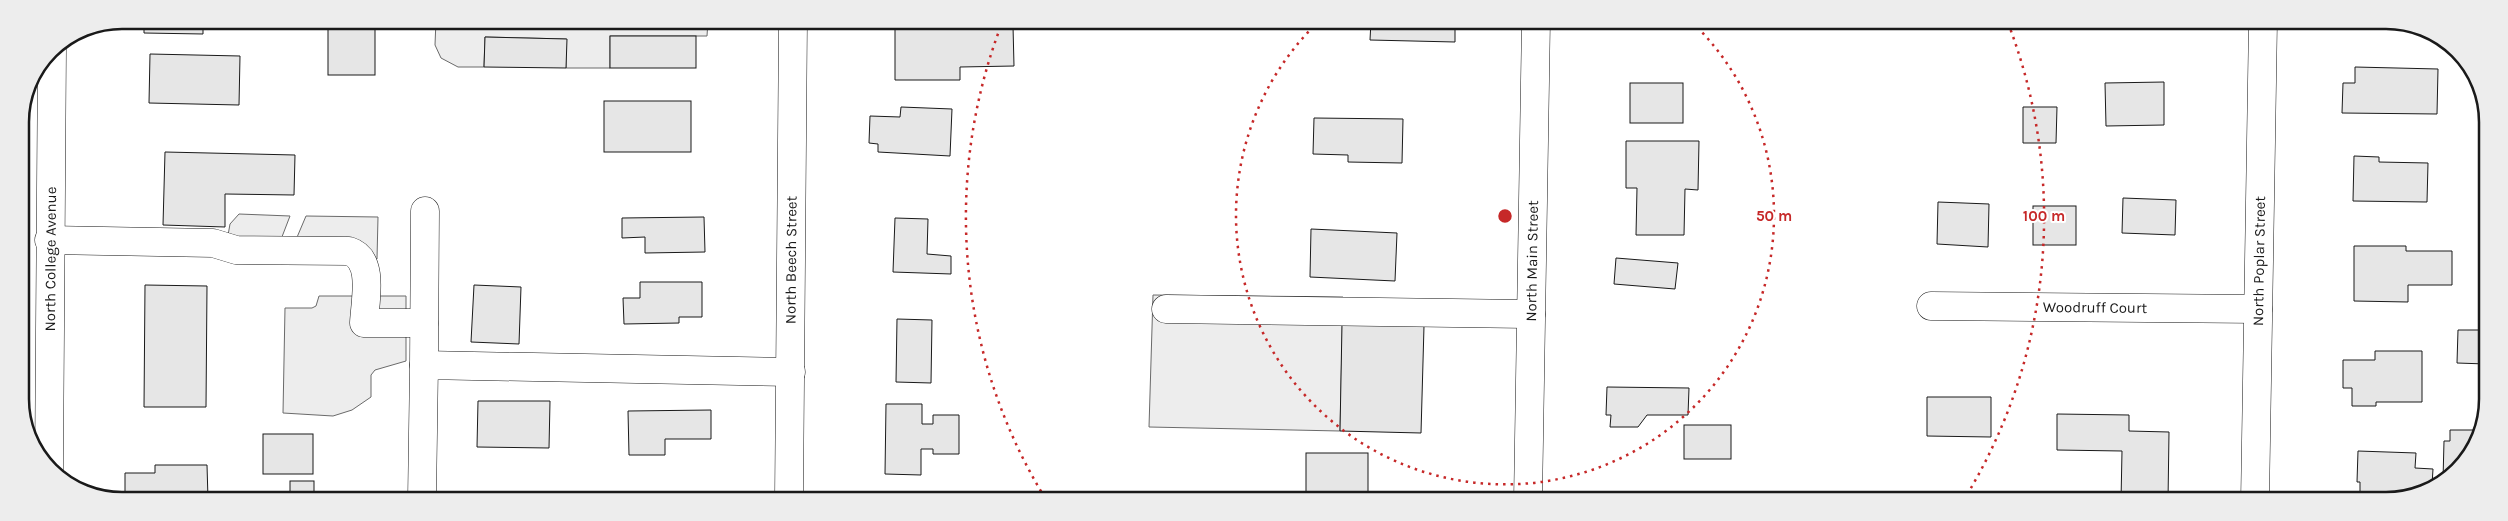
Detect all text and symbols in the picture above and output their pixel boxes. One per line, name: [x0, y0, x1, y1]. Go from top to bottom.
street label: North College Avenue: [41, 187, 60, 331]
street label: North Beech Street: [781, 195, 801, 324]
street label: North Poplar Street: [2249, 195, 2269, 326]
street label: North Main Street: [1522, 200, 1542, 322]
centre of rings: [1496, 207, 1514, 225]
text: 50 m: [1756, 207, 1792, 225]
text: 100 m: [2023, 207, 2065, 225]
street label: Woodruff Court: [2043, 298, 2148, 317]

